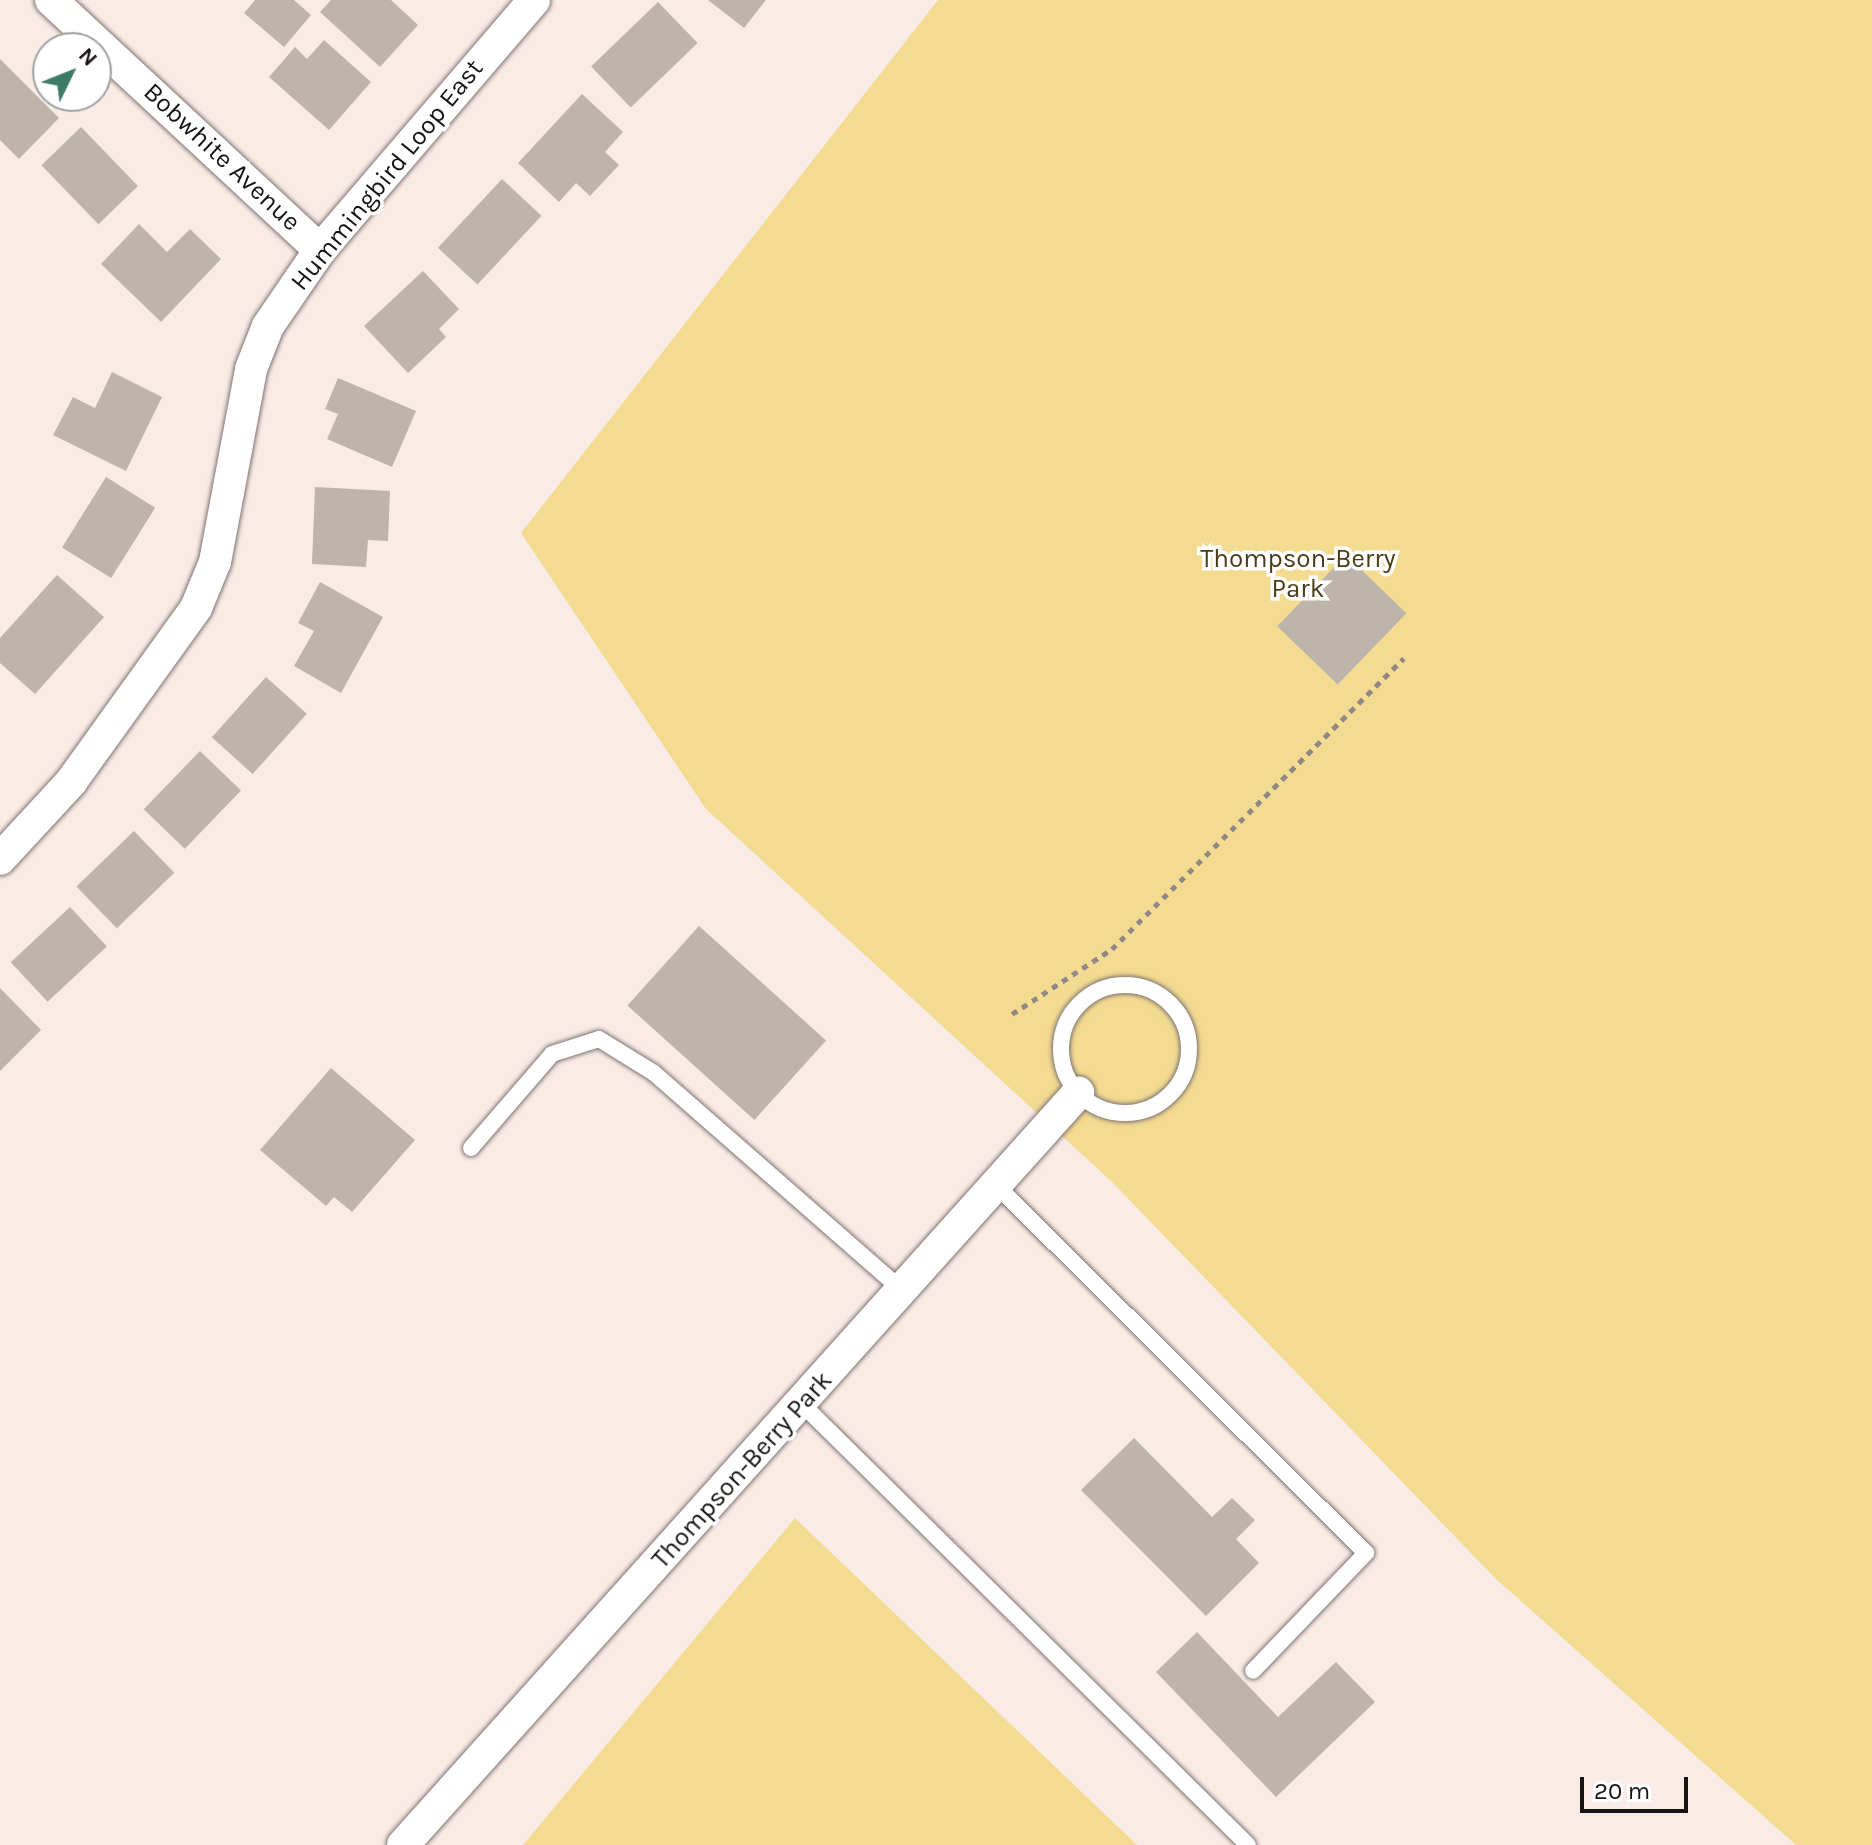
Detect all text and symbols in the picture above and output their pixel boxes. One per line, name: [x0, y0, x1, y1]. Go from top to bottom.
north arrow: [32, 32, 112, 112]
text: N: [73, 42, 103, 72]
street label: Hummingbird Loop East: [284, 53, 490, 297]
street label: Bobwhite Avenue: [137, 76, 307, 238]
park label: Thompson-Berry Park: [1200, 543, 1396, 604]
street label: Thompson-Berry Park: [645, 1365, 839, 1575]
scale bar: [1584, 1761, 1692, 1811]
text: 20 m: [1594, 1777, 1650, 1805]

